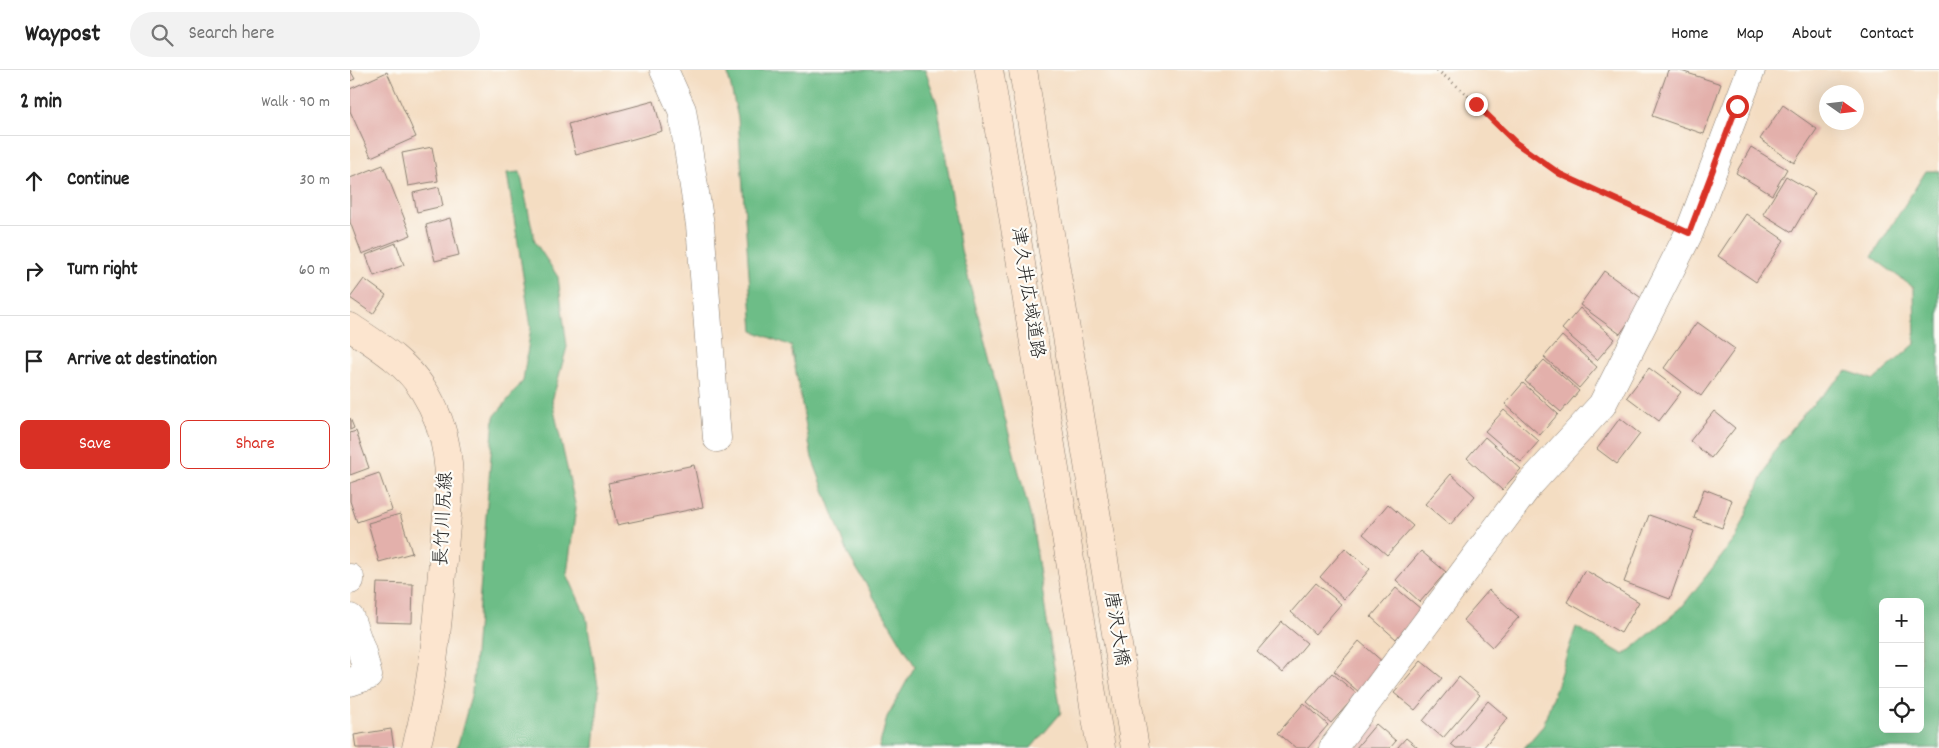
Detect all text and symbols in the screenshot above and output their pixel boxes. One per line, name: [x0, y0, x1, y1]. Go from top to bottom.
search box: [130, 12, 480, 57]
text: Waypost: [25, 18, 100, 52]
icon: search: [148, 21, 176, 49]
text: Search here: [188, 21, 274, 48]
text: Home: [1671, 22, 1708, 47]
text: Map: [1736, 22, 1764, 47]
text: About: [1792, 22, 1832, 47]
text: Contact: [1860, 22, 1914, 47]
north arrow: [1819, 85, 1864, 130]
text: 2 min: [20, 88, 62, 118]
text: Walk · 90 m: [261, 91, 330, 114]
route end: [1465, 93, 1488, 116]
route start: [1726, 95, 1749, 118]
icon: ahead: [20, 167, 48, 195]
text: Continue: [67, 167, 129, 194]
text: 30 m: [300, 169, 330, 192]
street label: 津久井広域道路: [1002, 225, 1050, 361]
icon: right: [20, 257, 48, 285]
text: Turn right: [67, 257, 138, 284]
text: 60 m: [299, 259, 330, 282]
icon: arrive: [20, 347, 48, 375]
text: Arrive at destination: [67, 347, 217, 374]
button: Save: [20, 420, 170, 469]
button: Share: [180, 420, 330, 469]
street label: 長竹川尻線: [429, 471, 461, 567]
street label: 唐沢大橋: [1096, 589, 1134, 669]
map controls: [1879, 598, 1924, 733]
button: +: [1879, 598, 1924, 643]
button: −: [1879, 643, 1924, 688]
button: locate: [1879, 688, 1924, 733]

